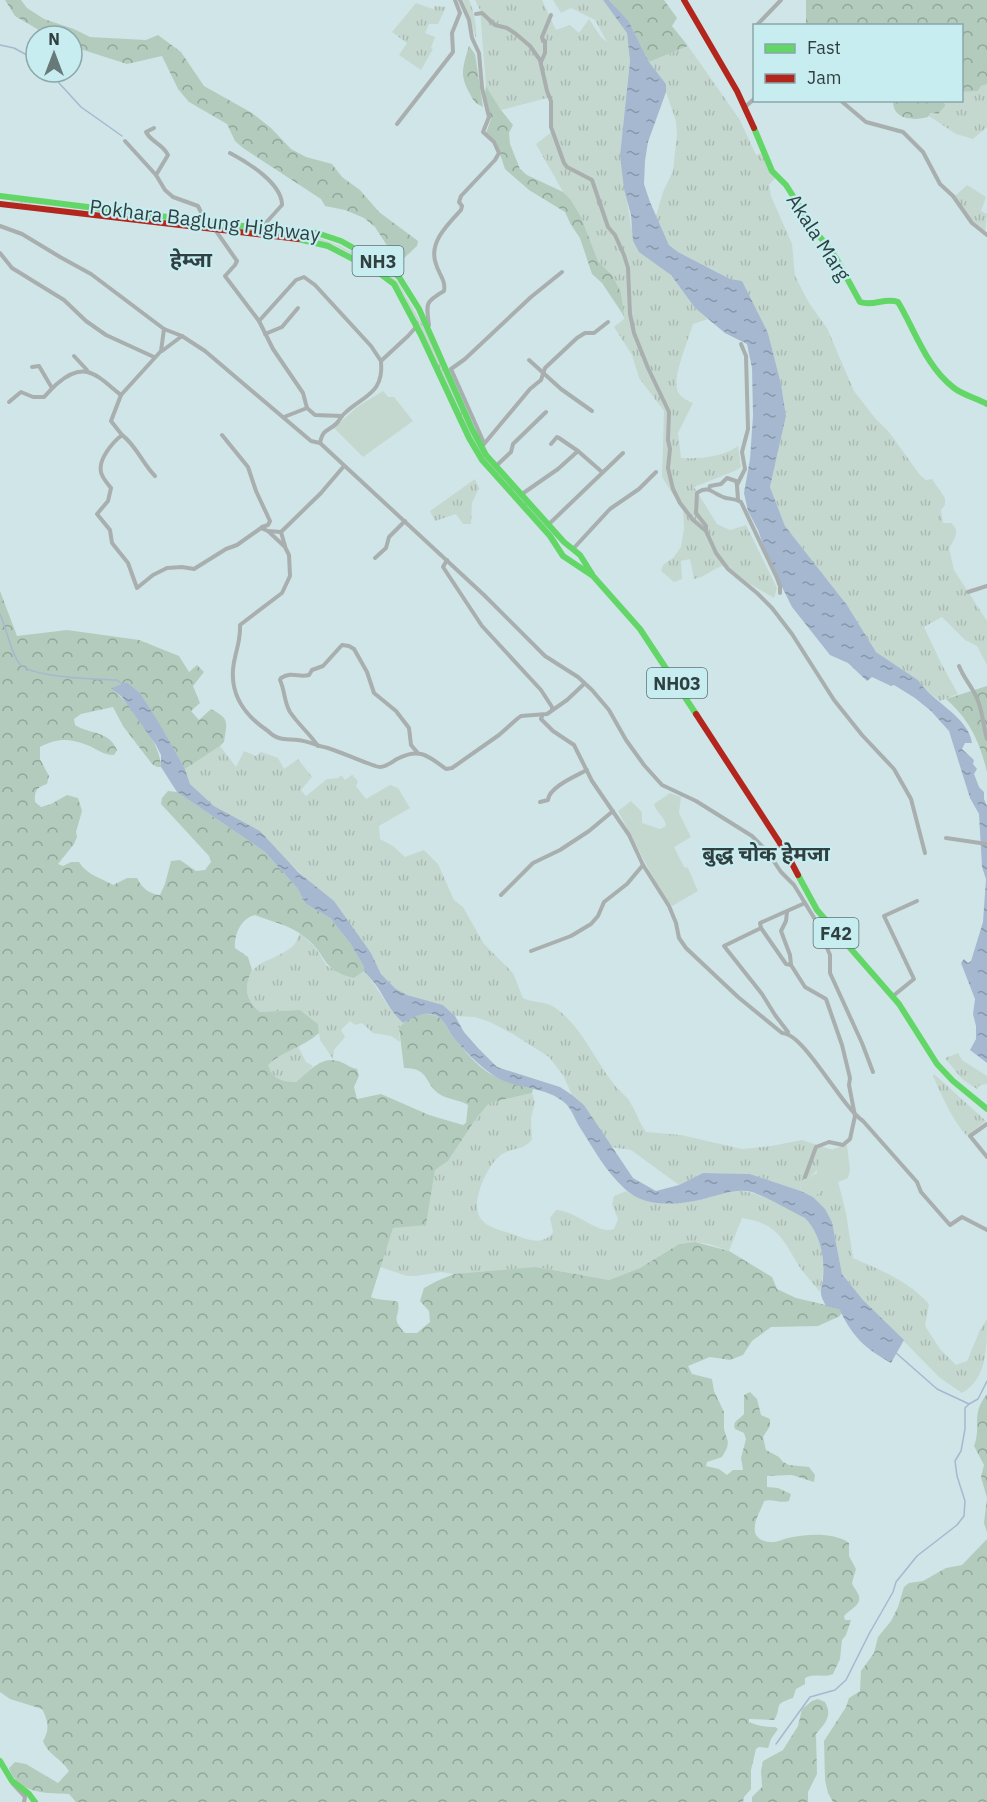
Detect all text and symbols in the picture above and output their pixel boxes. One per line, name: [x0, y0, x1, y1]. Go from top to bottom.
north arrow: [24, 24, 84, 84]
legend: [753, 24, 963, 102]
text: N: [48, 29, 60, 49]
text: Fast: [807, 36, 841, 59]
text: Jam: [807, 66, 842, 89]
street label: Akala Marg: [781, 188, 858, 286]
street label: Pokhara Baglung Highway: [88, 192, 322, 248]
district label: हेम्जा: [170, 245, 213, 273]
road number: NH3: [352, 246, 404, 276]
road number: NH03: [647, 668, 707, 698]
district label: बुद्ध चोक हेमजा: [702, 839, 831, 867]
road number: F42: [814, 918, 858, 948]

